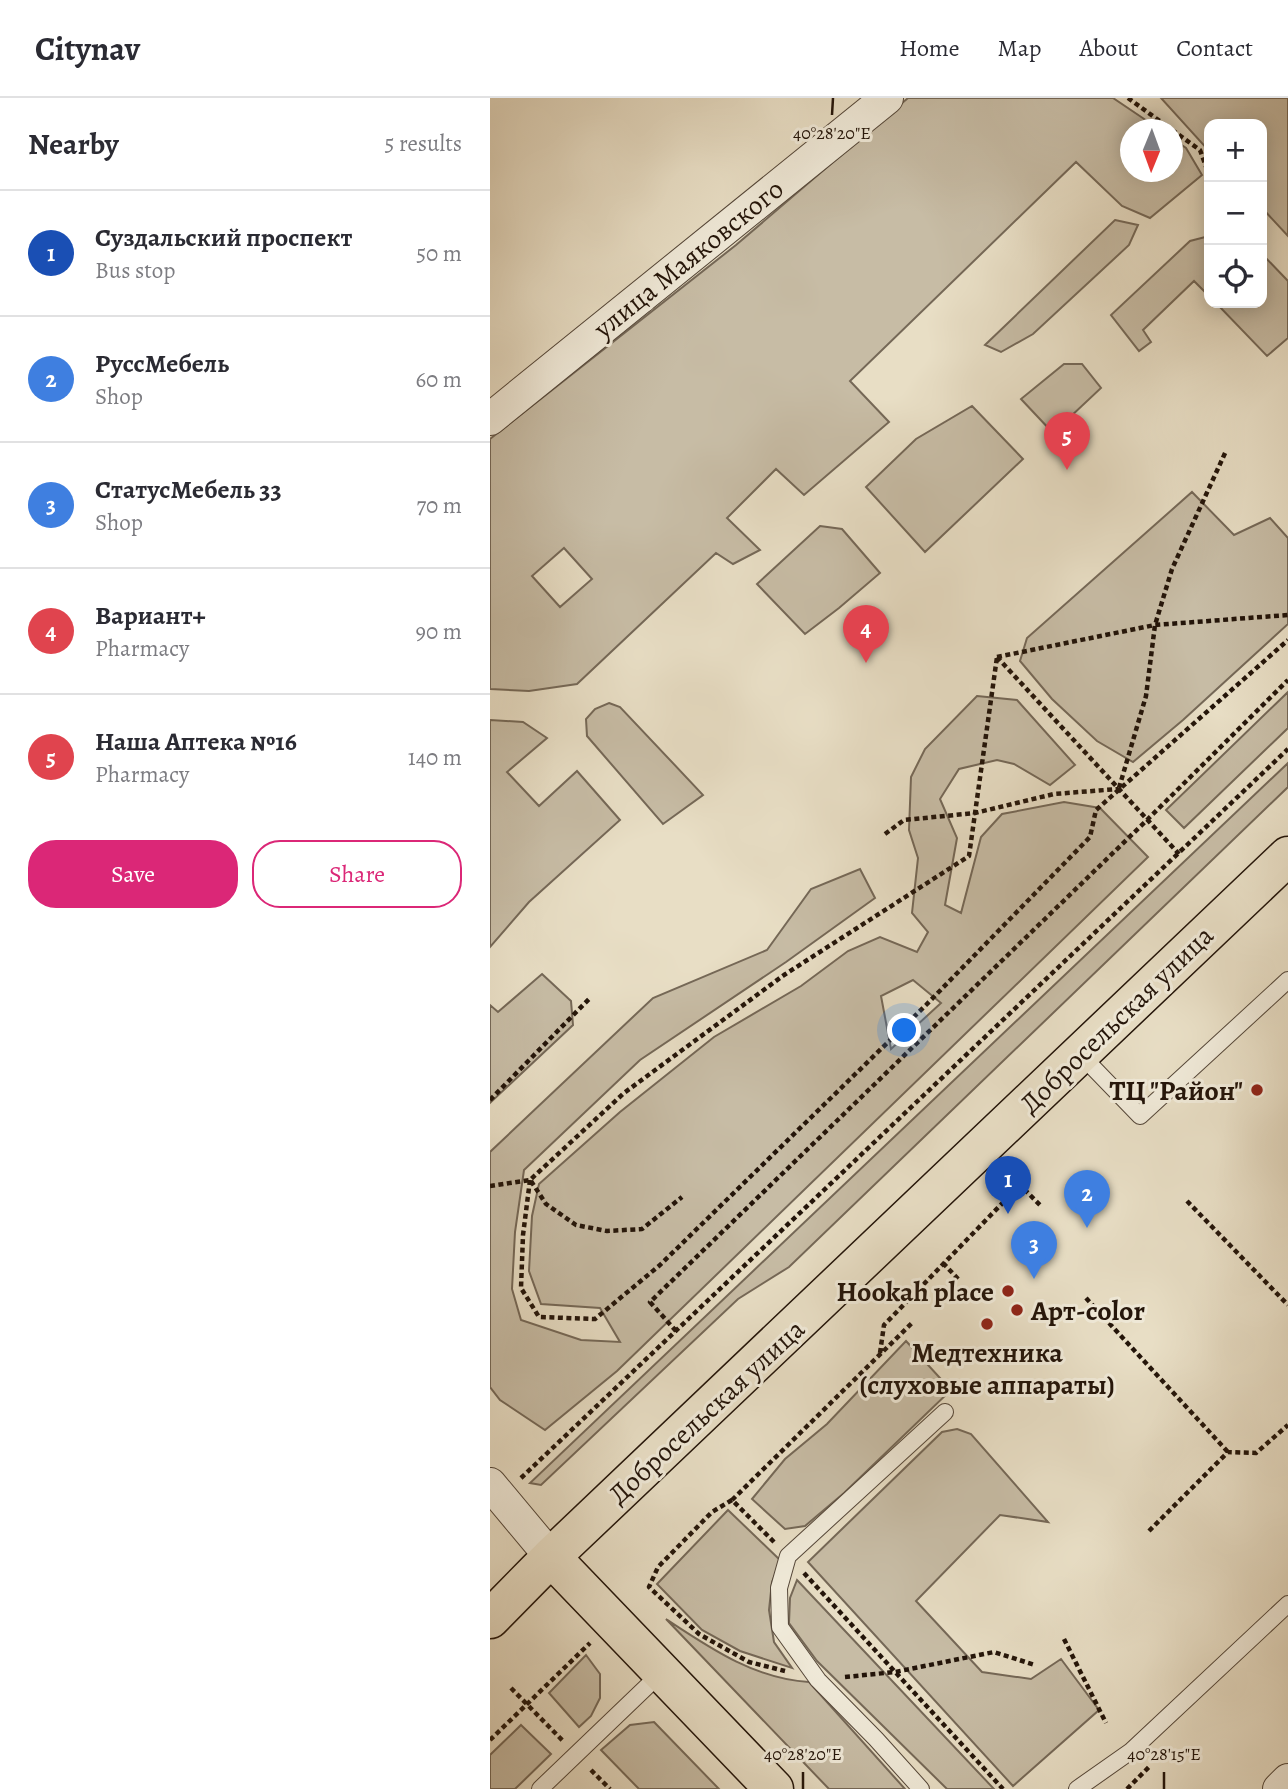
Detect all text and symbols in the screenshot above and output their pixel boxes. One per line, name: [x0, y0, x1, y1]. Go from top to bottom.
text: Citynav: [35, 26, 140, 71]
text: Home: [899, 32, 960, 64]
text: Map: [998, 32, 1042, 64]
text: About: [1080, 32, 1138, 64]
text: Contact: [1176, 32, 1253, 64]
north arrow: [1120, 119, 1183, 182]
map controls: [1204, 119, 1267, 308]
button: +: [1204, 119, 1267, 182]
text: 40°28'20"E: [793, 121, 871, 145]
text: Nearby: [28, 124, 119, 164]
text: 5 results: [385, 128, 462, 159]
street label: улица Маяковского: [585, 170, 792, 348]
button: −: [1204, 182, 1267, 245]
text: Суздальский проспект: [95, 220, 352, 255]
text: 1: [47, 238, 55, 269]
text: 50 m: [416, 238, 462, 269]
button: locate: [1204, 245, 1267, 308]
text: Bus stop: [95, 255, 175, 286]
text: РуссМебель: [95, 346, 229, 381]
text: 2: [45, 364, 57, 395]
text: 60 m: [415, 364, 462, 395]
text: Shop: [95, 381, 143, 412]
pin: 5: [1044, 412, 1090, 470]
text: СтатусМебель 33: [95, 472, 282, 507]
text: 3: [46, 490, 56, 521]
text: 70 m: [416, 490, 462, 521]
text: Shop: [95, 507, 143, 538]
text: Вариант+: [95, 598, 206, 633]
pin: 4: [843, 605, 889, 663]
text: 4: [46, 616, 56, 647]
text: 90 m: [416, 616, 462, 647]
text: Pharmacy: [95, 633, 189, 664]
text: Наша Аптека №16: [95, 724, 297, 759]
text: 5: [46, 742, 56, 773]
text: 140 m: [408, 742, 462, 773]
text: Pharmacy: [95, 759, 189, 790]
button: Save: [28, 840, 238, 908]
button: Share: [252, 840, 462, 908]
street label: Добросельская улица: [1011, 917, 1222, 1122]
your location: [887, 1013, 921, 1047]
place label: ТЦ "Район": [1109, 1072, 1243, 1110]
marker: ТЦ "Район": [1249, 1082, 1265, 1098]
pin: 1: [985, 1156, 1031, 1214]
pin: 2: [1064, 1170, 1110, 1228]
pin: 3: [1011, 1221, 1057, 1279]
place label: Hookah place: [837, 1273, 994, 1311]
marker: Hookah place: [1000, 1283, 1016, 1299]
place label: Арт-color: [1030, 1292, 1146, 1330]
marker: Арт-color: [1009, 1302, 1025, 1318]
street label: Добросельская улица: [600, 1311, 813, 1513]
marker: Медтехника (слуховые аппараты): [979, 1316, 995, 1332]
place label: Медтехника (слуховые аппараты): [859, 1334, 1115, 1404]
text: 40°28'20"E: [764, 1742, 842, 1766]
text: 40°28'15"E: [1127, 1742, 1201, 1766]

